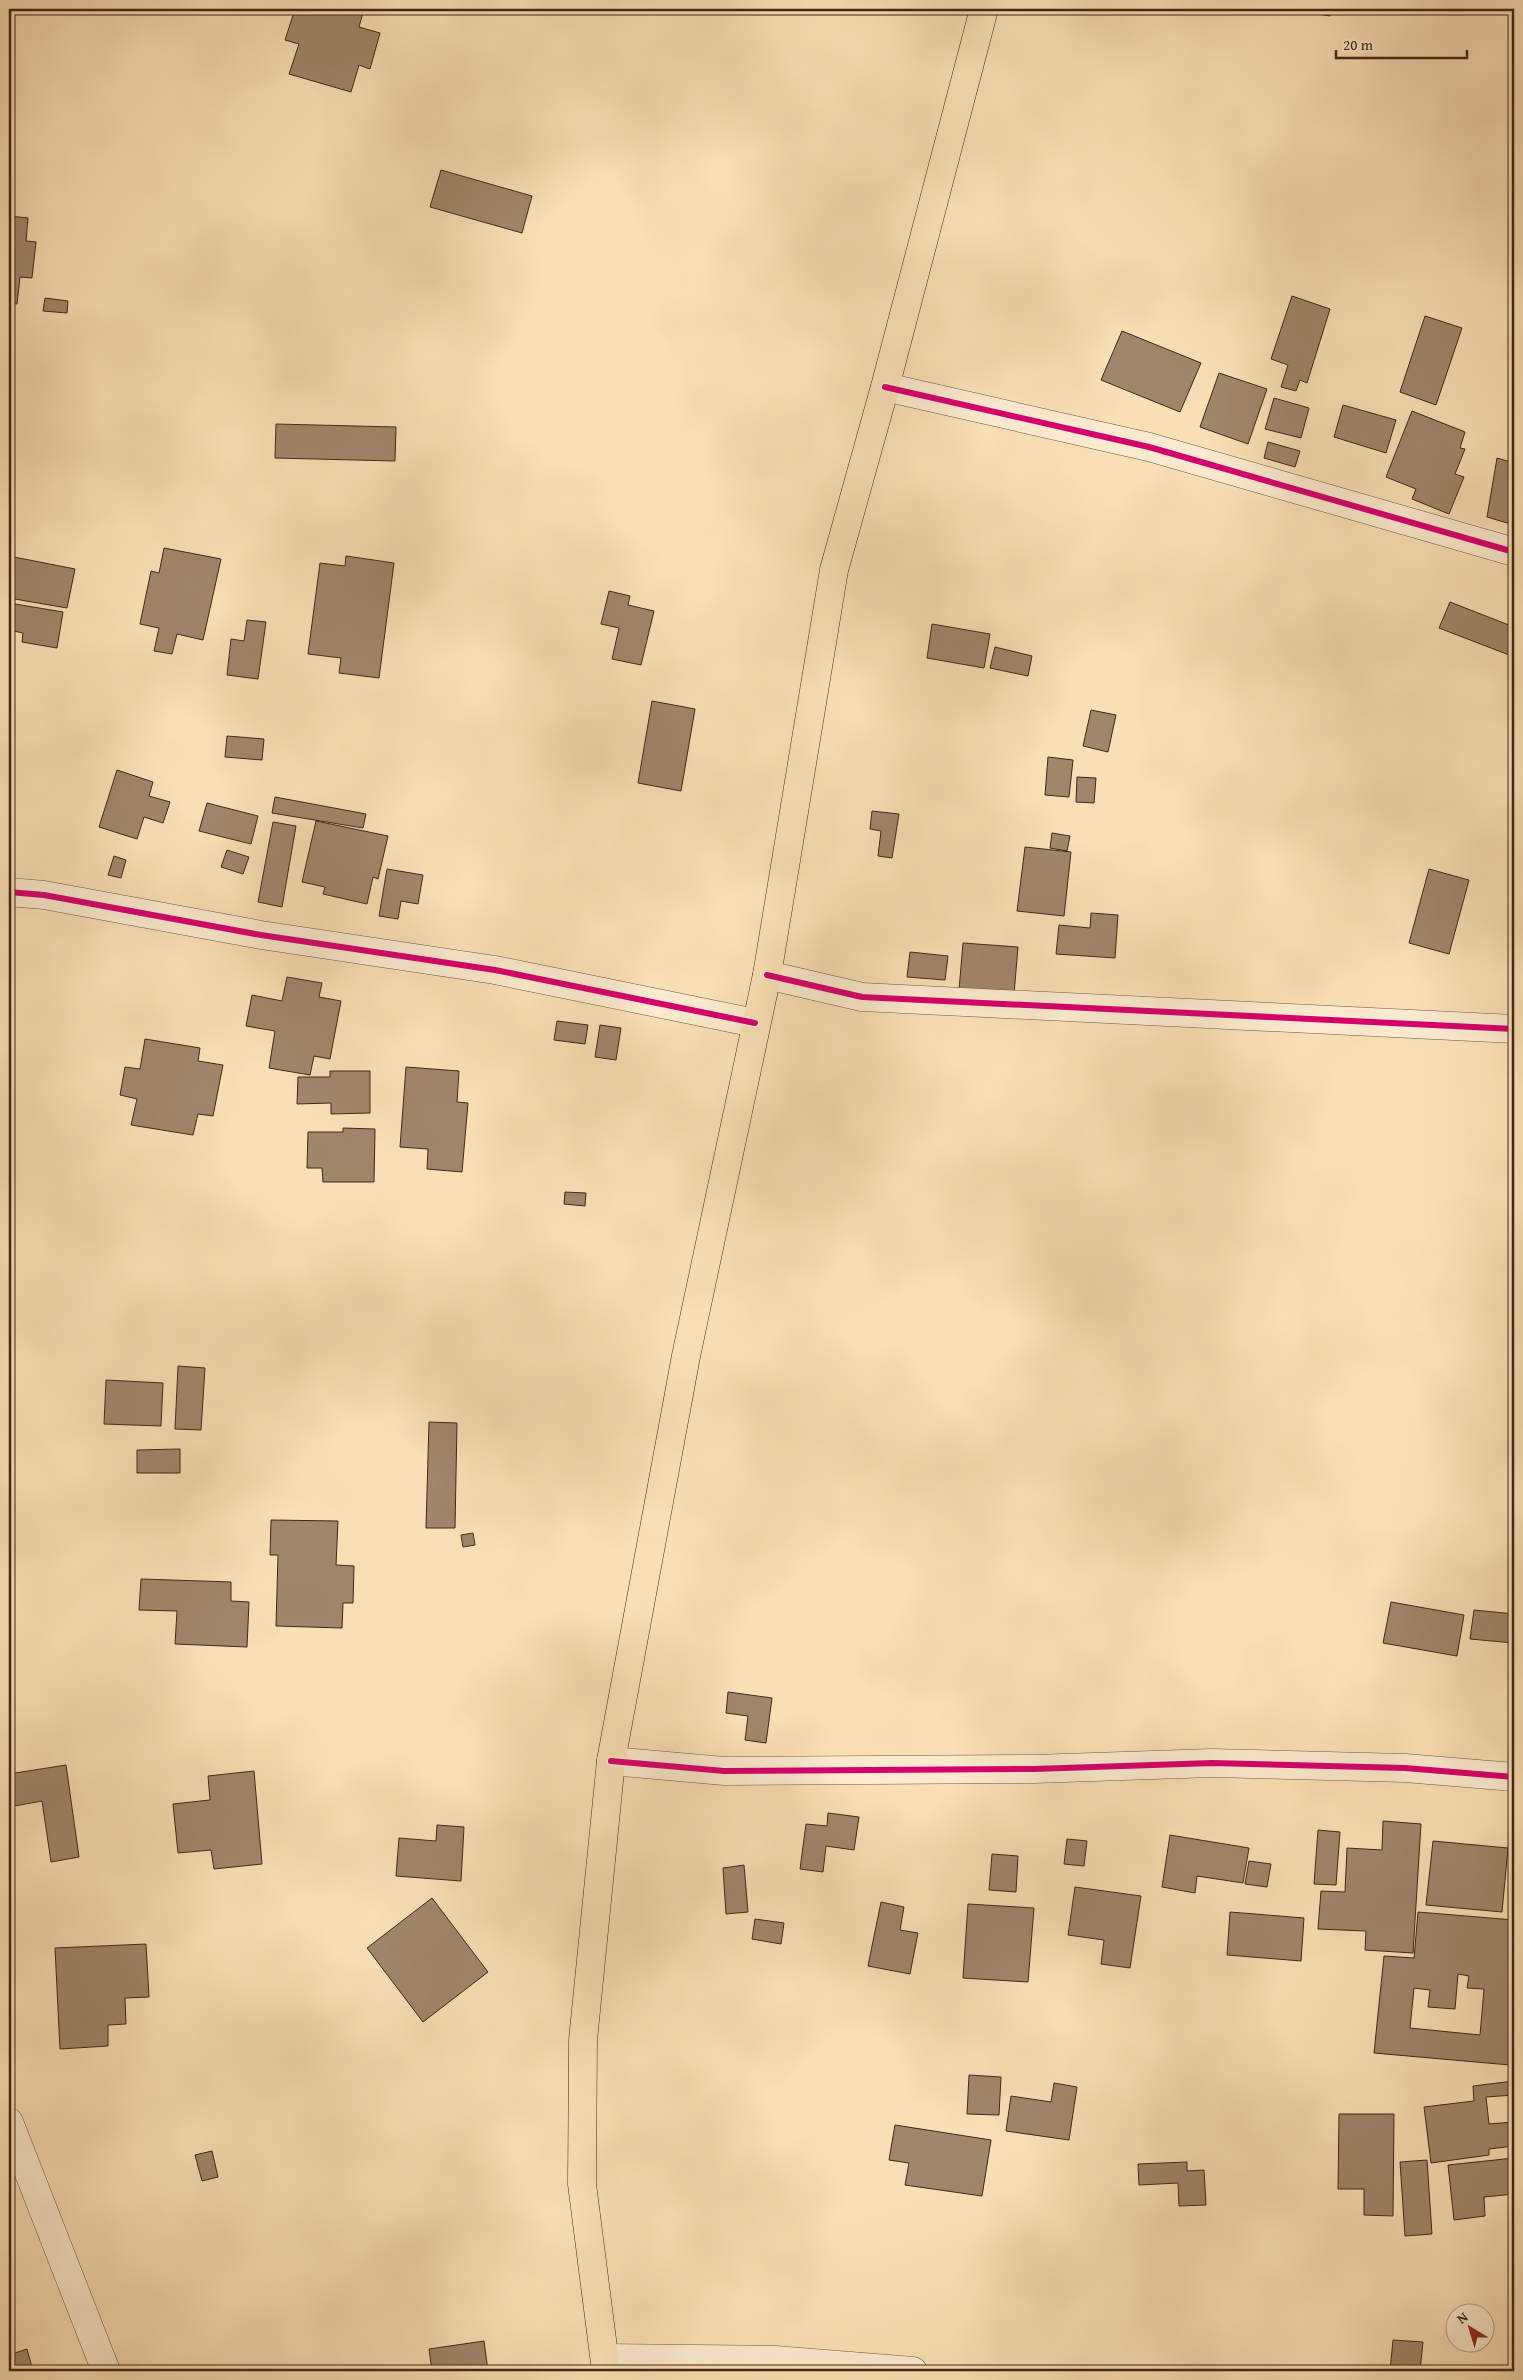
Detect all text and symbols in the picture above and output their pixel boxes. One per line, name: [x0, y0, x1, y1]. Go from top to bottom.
scale bar: [1336, 28, 1467, 60]
text: 20 m: [1343, 34, 1374, 55]
north arrow: [1446, 2302, 1496, 2352]
text: N: [1452, 2307, 1472, 2329]

